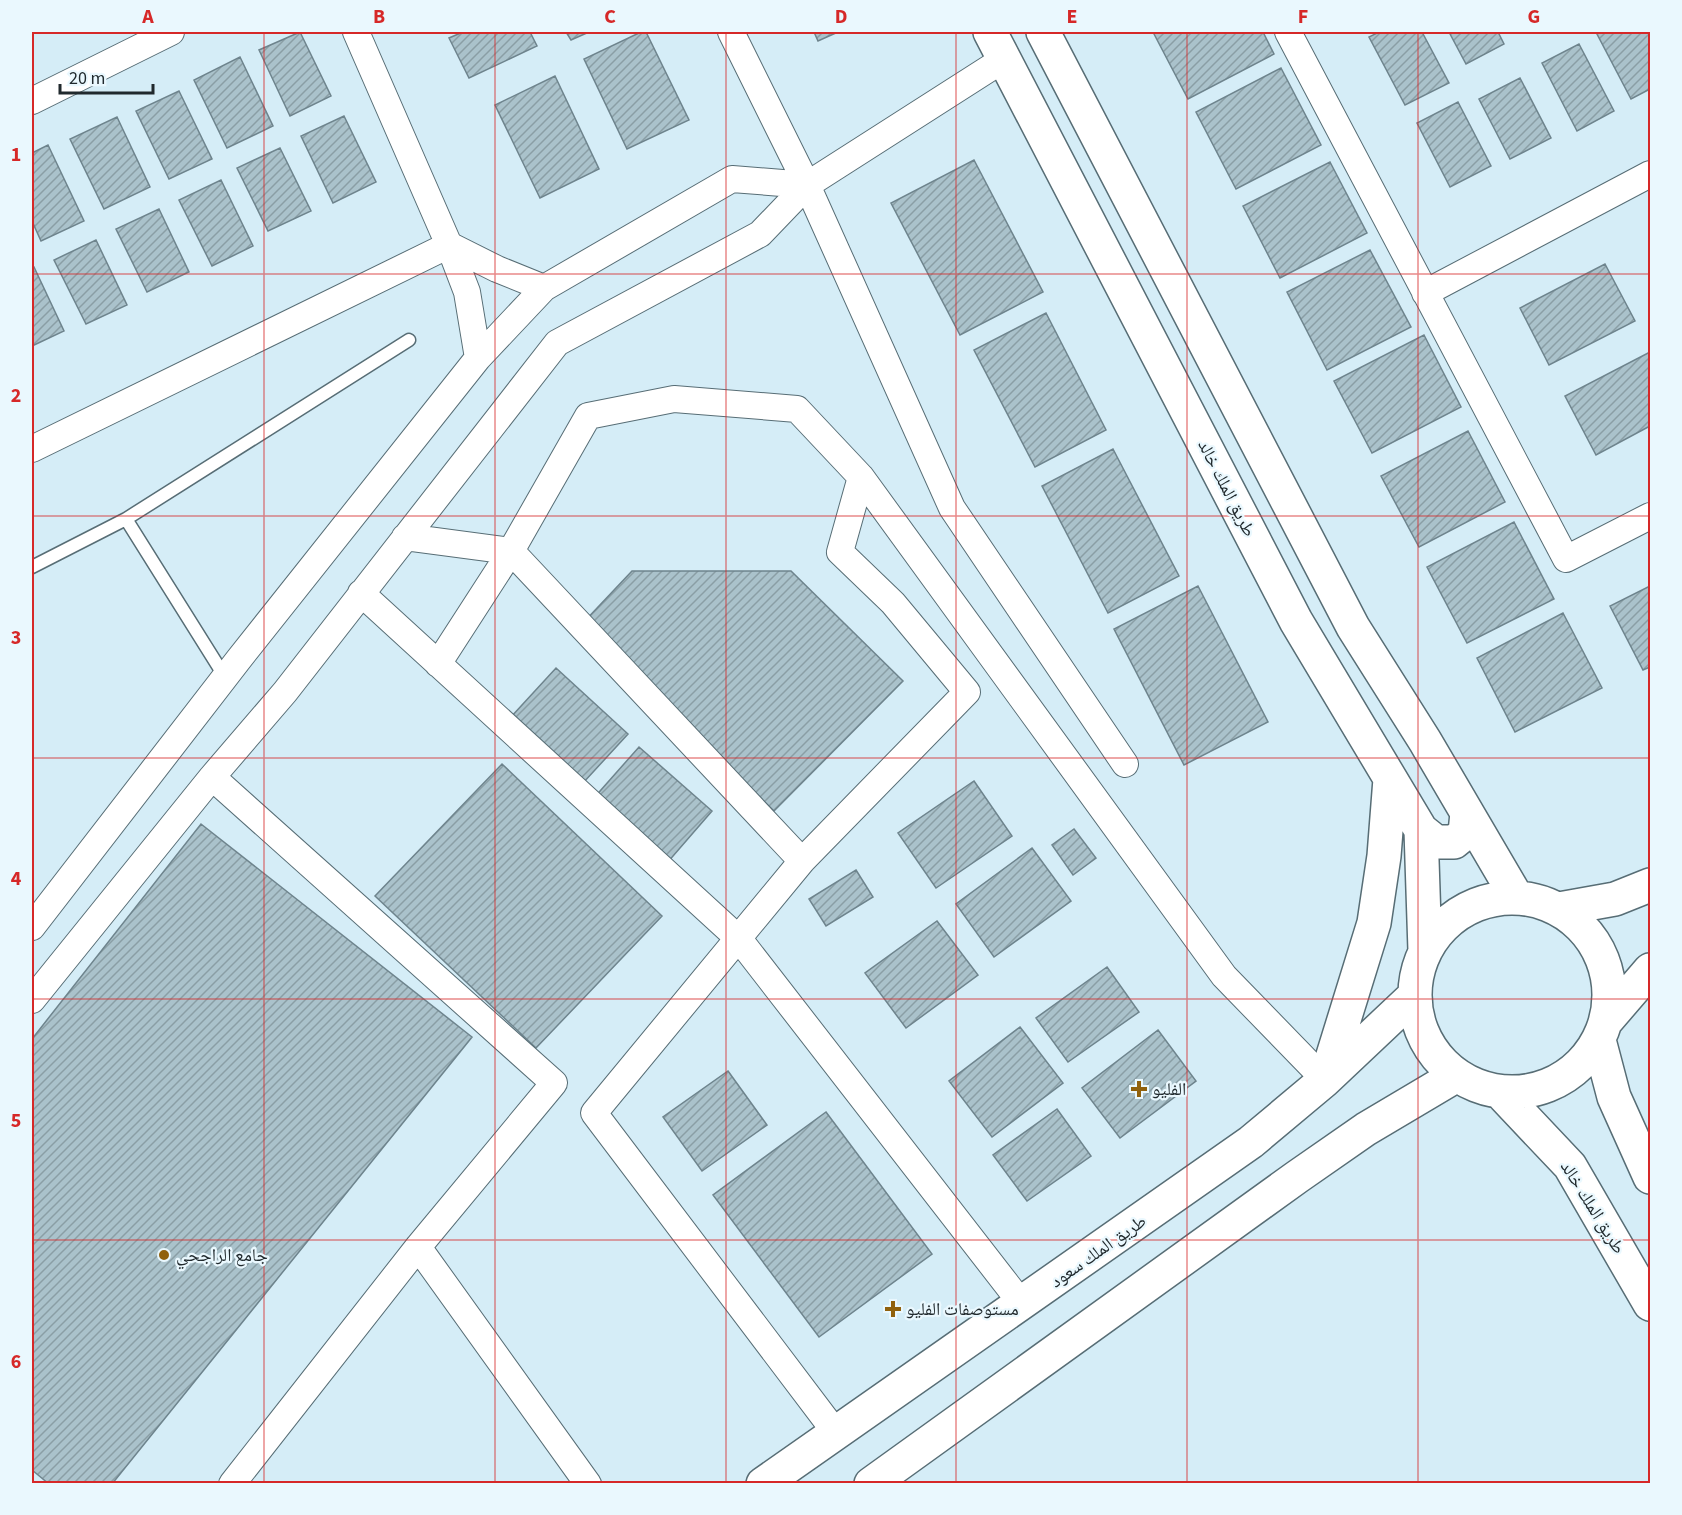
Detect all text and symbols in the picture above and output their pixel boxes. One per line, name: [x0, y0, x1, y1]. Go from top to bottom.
text: A: [141, 3, 154, 31]
text: B: [373, 3, 385, 31]
text: C: [604, 3, 616, 31]
text: D: [835, 3, 847, 31]
text: E: [1067, 3, 1077, 31]
text: F: [1298, 3, 1308, 31]
text: G: [1528, 3, 1540, 31]
scale bar: [60, 57, 153, 95]
text: 20 m: [69, 66, 105, 91]
text: 1: [11, 141, 21, 169]
text: 2: [11, 382, 21, 410]
street label: طريق الملك خالد: [1191, 435, 1262, 541]
text: 3: [11, 624, 21, 652]
text: 4: [11, 865, 22, 893]
place label: الفليو: [1152, 1077, 1186, 1102]
marker: الفليو: [1130, 1080, 1148, 1098]
text: 5: [11, 1107, 21, 1135]
street label: طريق الملك خالد: [1554, 1156, 1631, 1259]
street label: طريق الملك سعود: [1045, 1209, 1152, 1294]
place label: جامع الراجحي: [176, 1243, 268, 1270]
marker: جامع الراجحي: [157, 1248, 171, 1262]
place label: مستوصفات الفليو: [906, 1297, 1019, 1322]
marker: مستوصفات الفليو: [884, 1300, 902, 1318]
text: 6: [11, 1348, 21, 1376]

